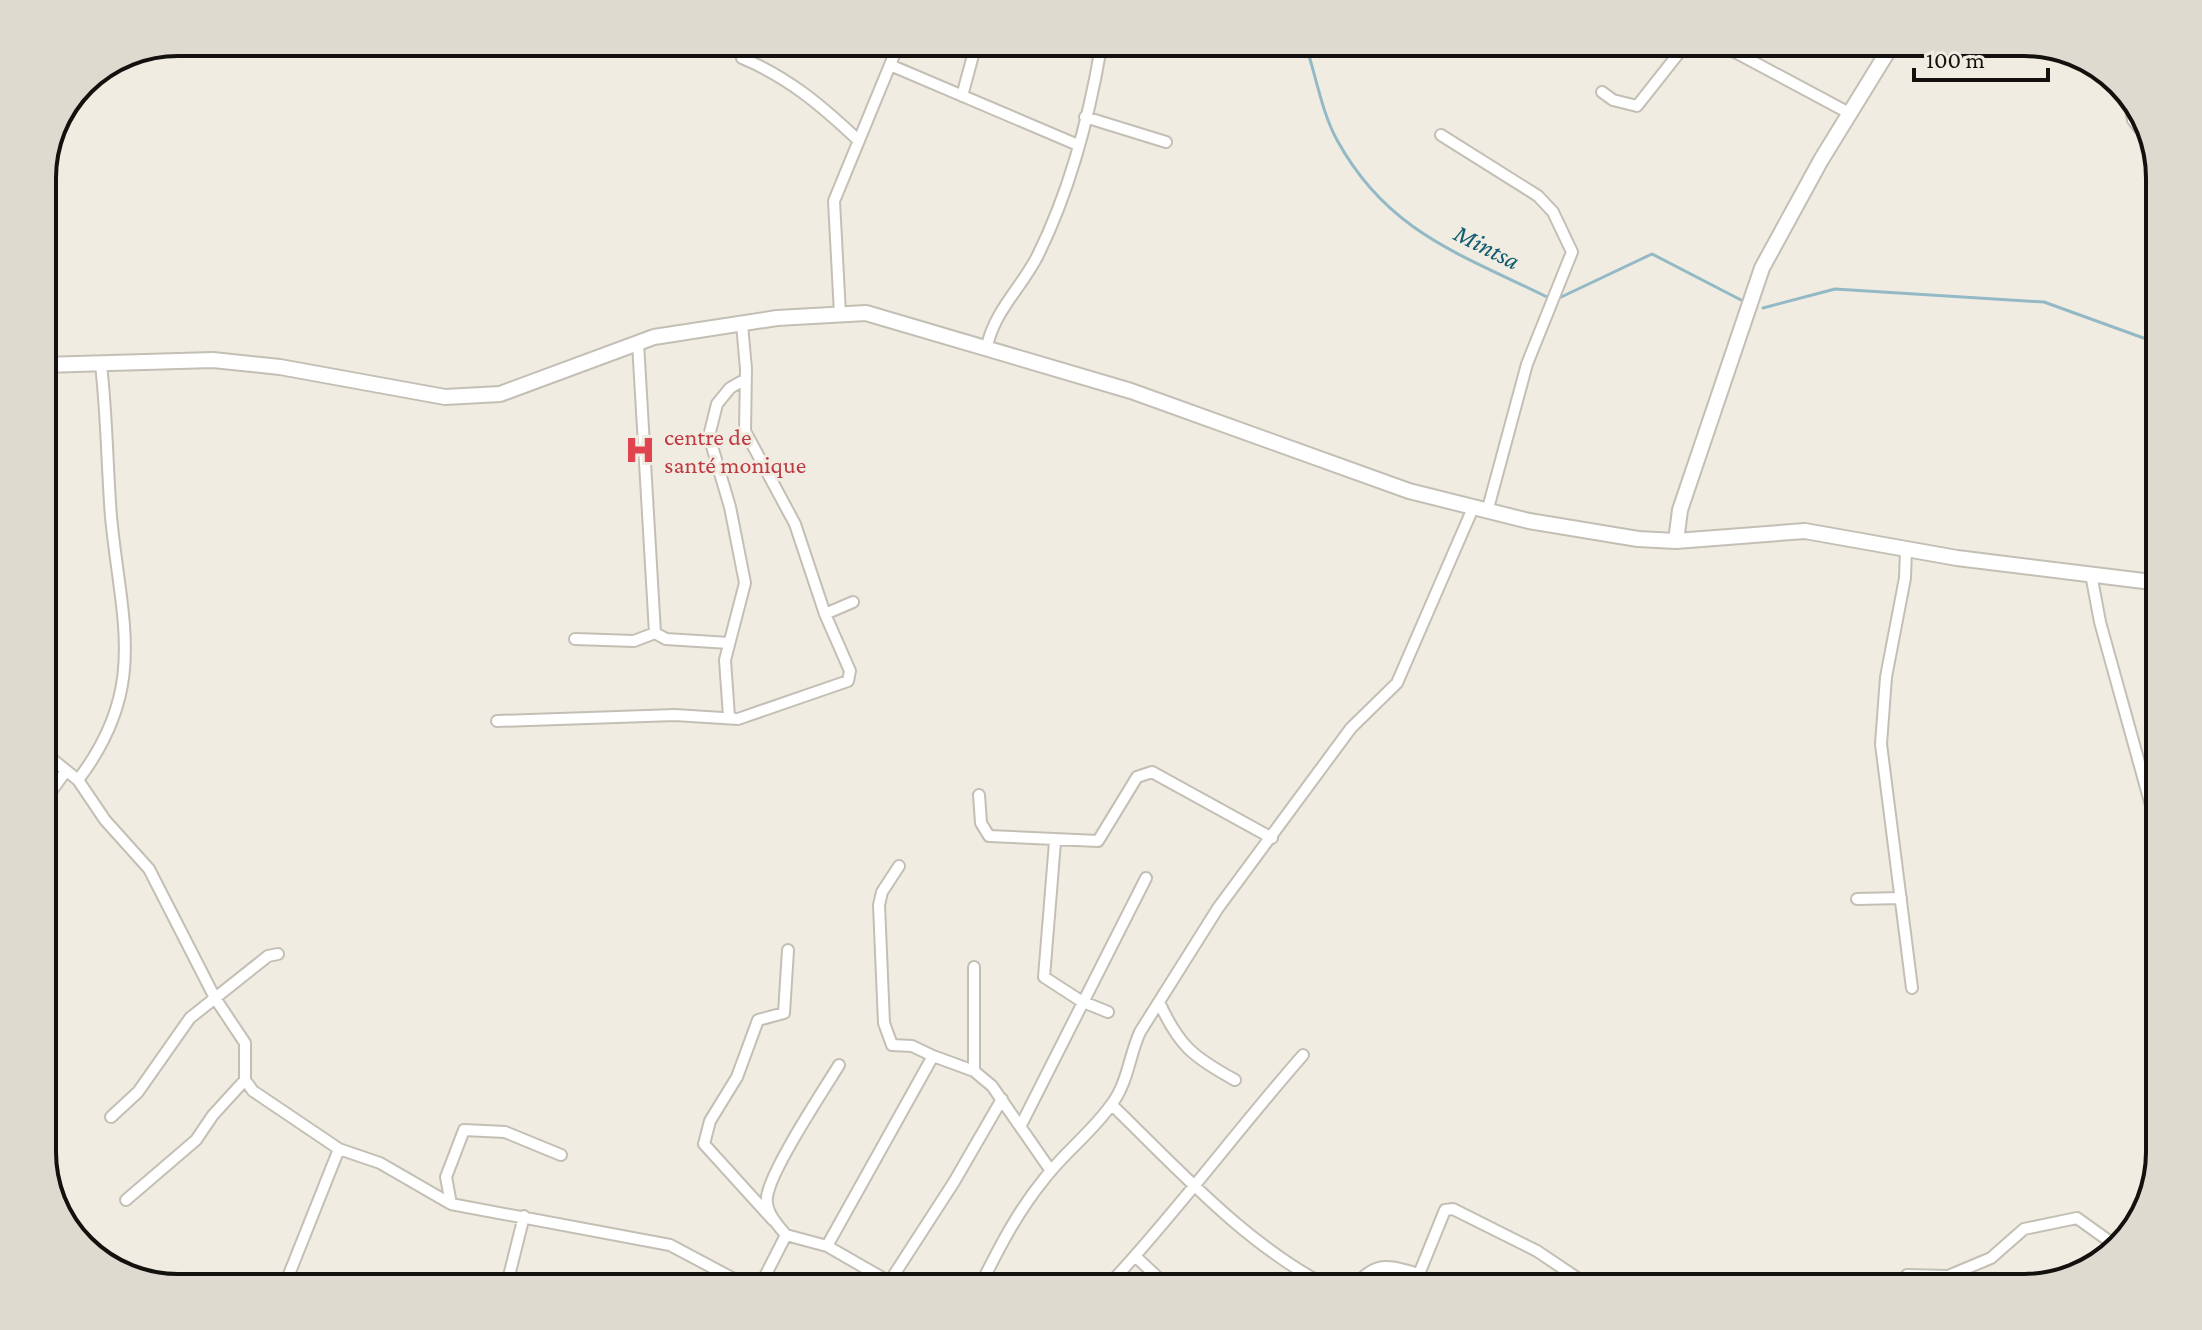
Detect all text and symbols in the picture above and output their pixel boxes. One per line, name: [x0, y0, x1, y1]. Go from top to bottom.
scale bar: [1914, 32, 2048, 82]
text: 100 m: [1926, 46, 1985, 73]
water label: Mintsa: [1448, 218, 1525, 276]
place label: centre de santé monique: [664, 423, 806, 478]
hospital icon: centre de santé monique: [623, 433, 657, 467]

